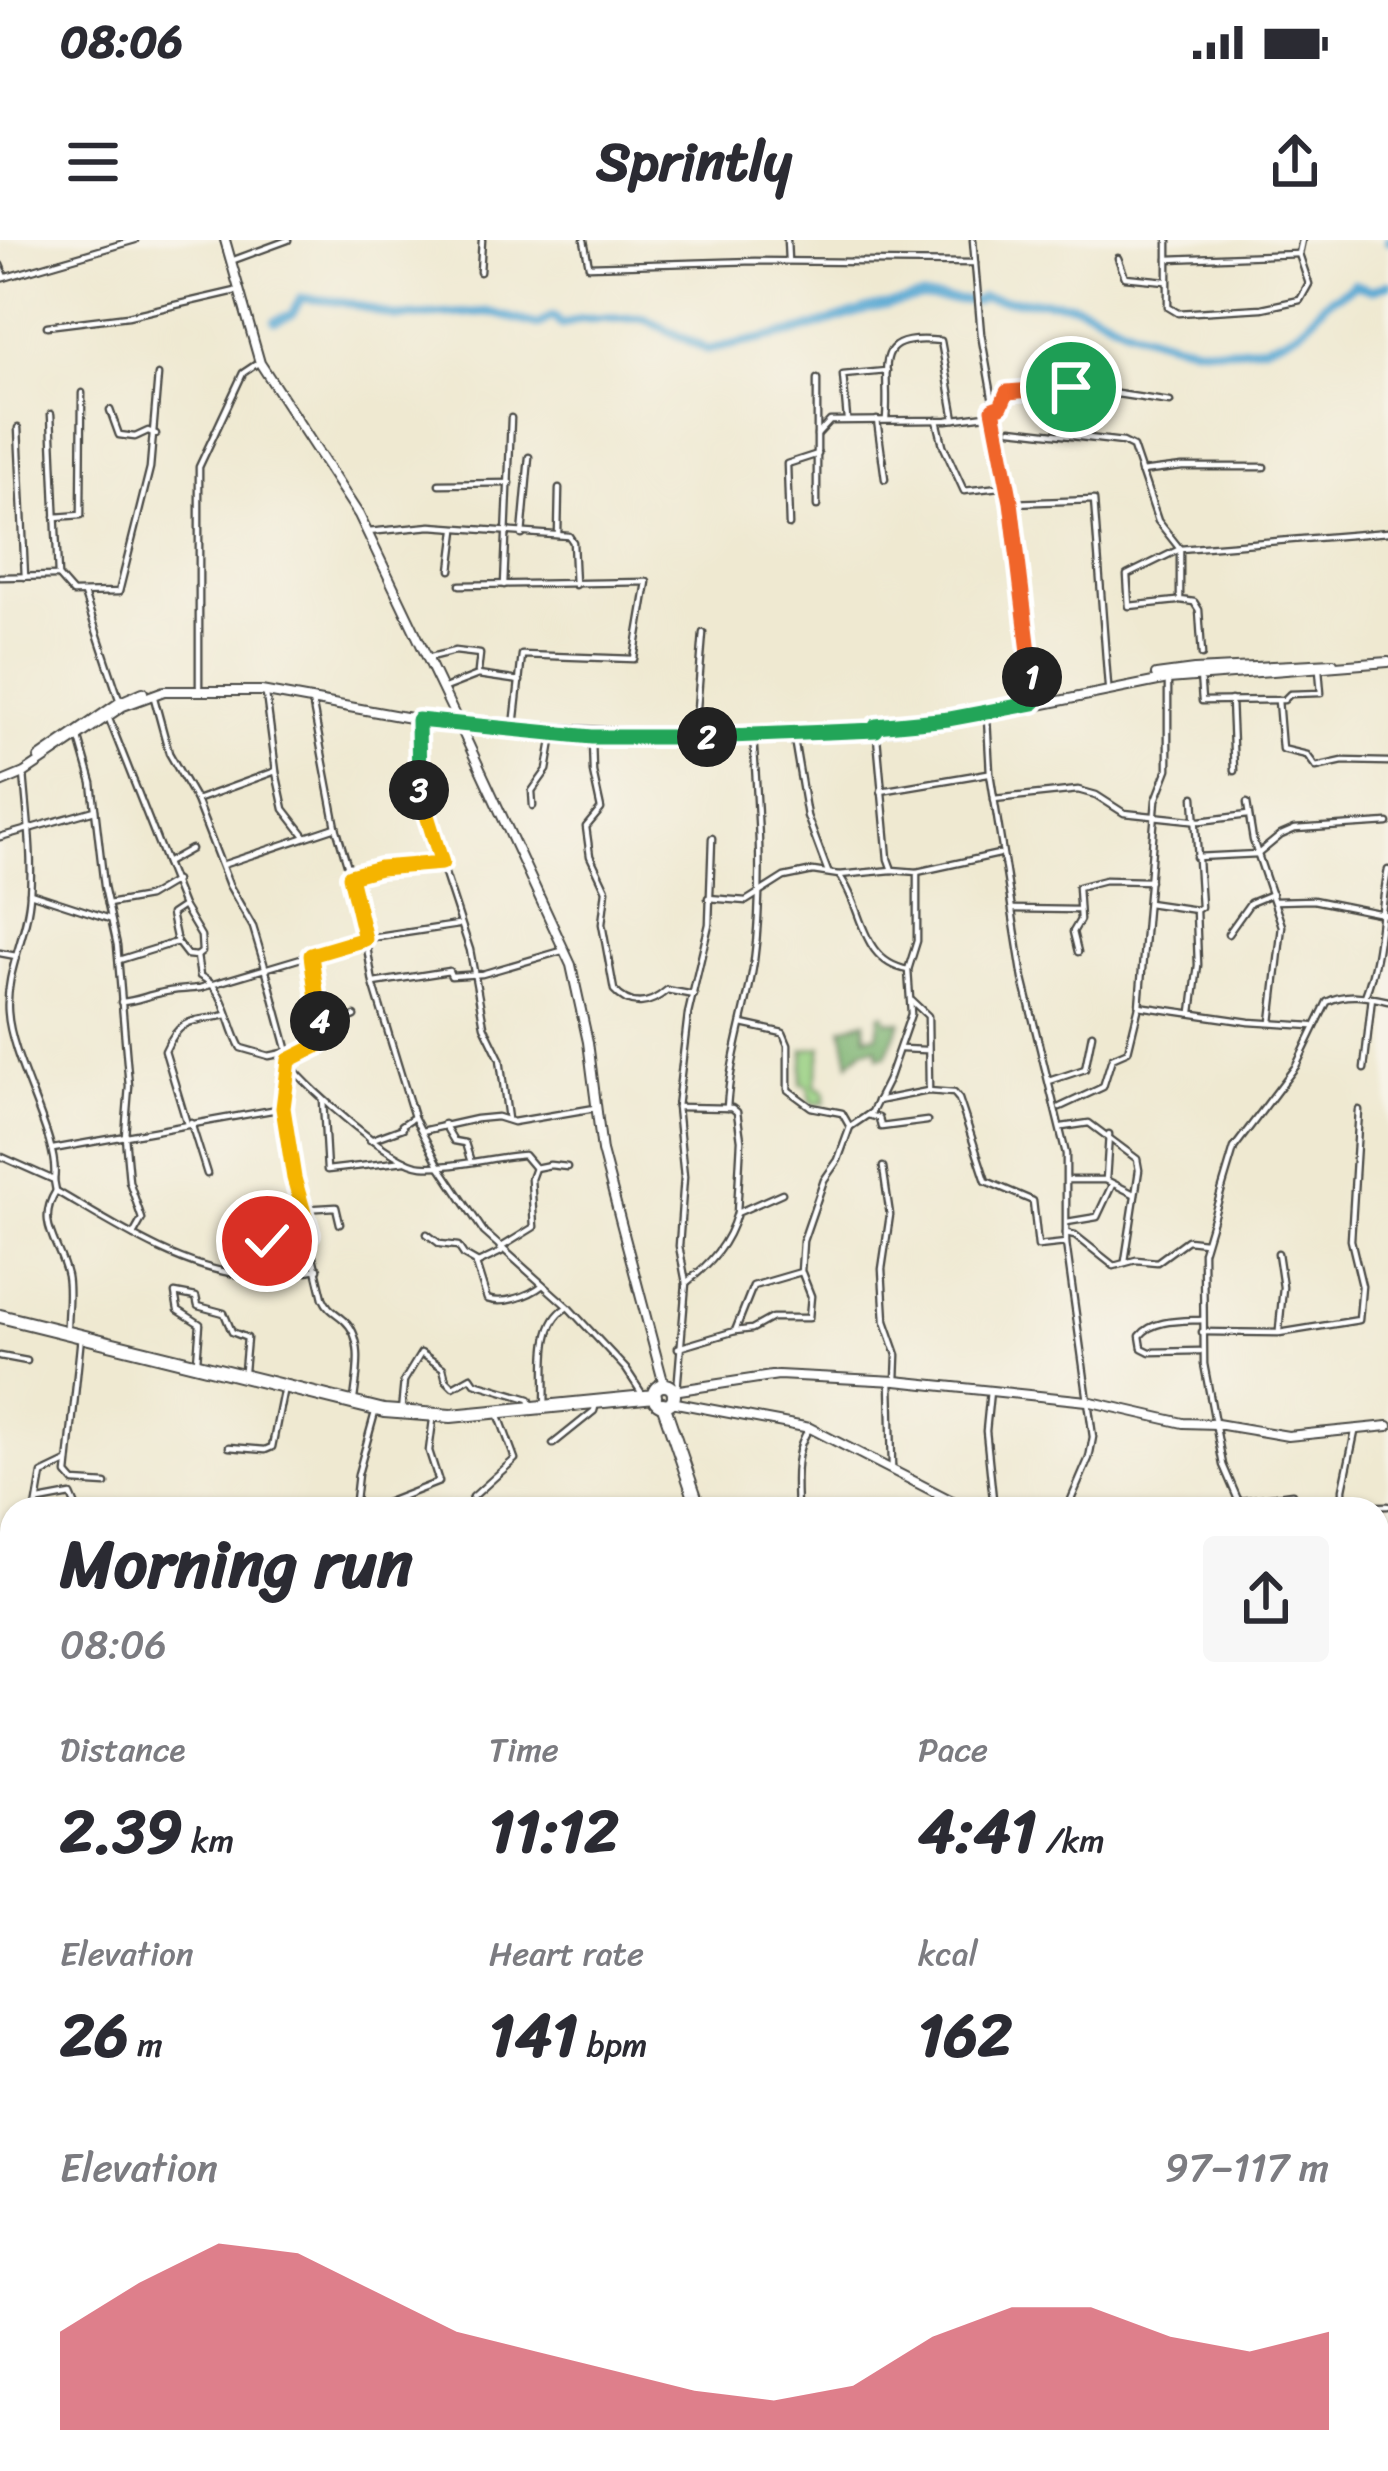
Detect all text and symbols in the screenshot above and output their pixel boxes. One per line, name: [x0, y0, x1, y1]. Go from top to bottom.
text: 08:06: [60, 2, 183, 82]
text: Sprintly: [596, 114, 792, 210]
icon: menu: [60, 129, 126, 195]
icon: share: [1262, 129, 1328, 195]
pin: [1020, 336, 1122, 438]
icon: arrive: [1038, 354, 1104, 420]
pin: 1: [1002, 647, 1062, 707]
text: 1: [1025, 648, 1039, 706]
pin: 2: [677, 707, 737, 767]
text: 2: [697, 708, 717, 766]
pin: 3: [389, 760, 449, 820]
text: 3: [410, 761, 428, 819]
pin: 4: [290, 991, 350, 1051]
text: 4: [310, 992, 330, 1050]
pin: [216, 1190, 318, 1292]
icon: check: [234, 1208, 300, 1274]
text: Morning run: [60, 1506, 413, 1623]
button: share: [1203, 1536, 1329, 1662]
text: 08:06: [60, 1610, 167, 1679]
text: Distance: [60, 1721, 185, 1779]
text: Time: [489, 1721, 559, 1779]
text: Pace: [918, 1721, 988, 1779]
text: 2.39: [60, 1779, 183, 1885]
text: 11:12: [489, 1779, 619, 1885]
text: 4:41: [918, 1779, 1037, 1885]
text: km: [183, 1812, 234, 1870]
text: /km: [1037, 1812, 1105, 1870]
text: Elevation: [60, 1925, 194, 1983]
text: Heart rate: [489, 1925, 644, 1983]
text: kcal: [918, 1925, 978, 1983]
text: 26: [60, 1983, 129, 2089]
text: 141: [489, 1983, 578, 2089]
text: 162: [918, 1983, 1012, 2089]
text: m: [129, 2016, 163, 2074]
text: bpm: [578, 2016, 647, 2074]
text: Elevation: [60, 2133, 218, 2202]
text: 97–117 m: [1165, 2133, 1329, 2202]

